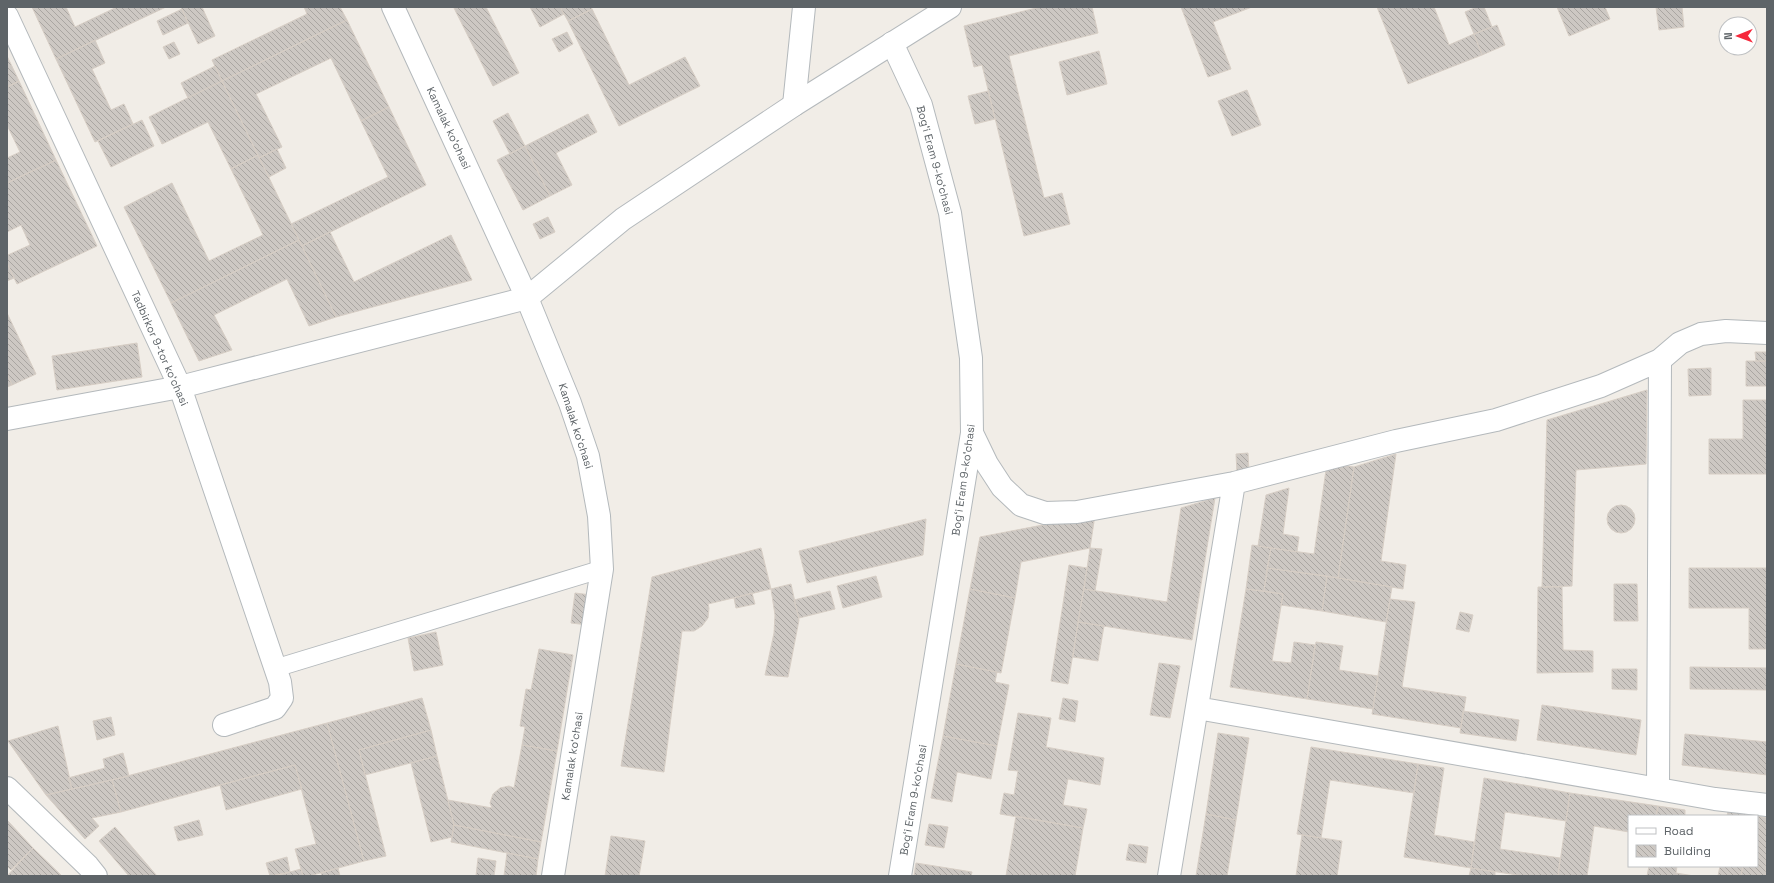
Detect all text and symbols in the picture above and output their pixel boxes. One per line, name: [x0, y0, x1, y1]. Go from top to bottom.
north arrow: [1718, 16, 1758, 56]
text: N: [1721, 32, 1735, 40]
street label: Kamalak koʻchasi: [424, 85, 474, 172]
street label: Bogʻi Eram 9-koʻchasi: [914, 104, 956, 216]
street label: Tadbirkor 9-tor koʻchasi: [128, 288, 192, 408]
street label: Kamalak koʻchasi: [556, 381, 597, 471]
street label: Bogʻi Eram 9-koʻchasi: [948, 423, 978, 537]
street label: Kamalak koʻchasi: [558, 711, 586, 801]
street label: Bogʻi Eram 9-koʻchasi: [896, 743, 930, 857]
legend: [1628, 815, 1758, 867]
text: Road: [1664, 823, 1693, 839]
text: Building: [1664, 843, 1711, 859]

